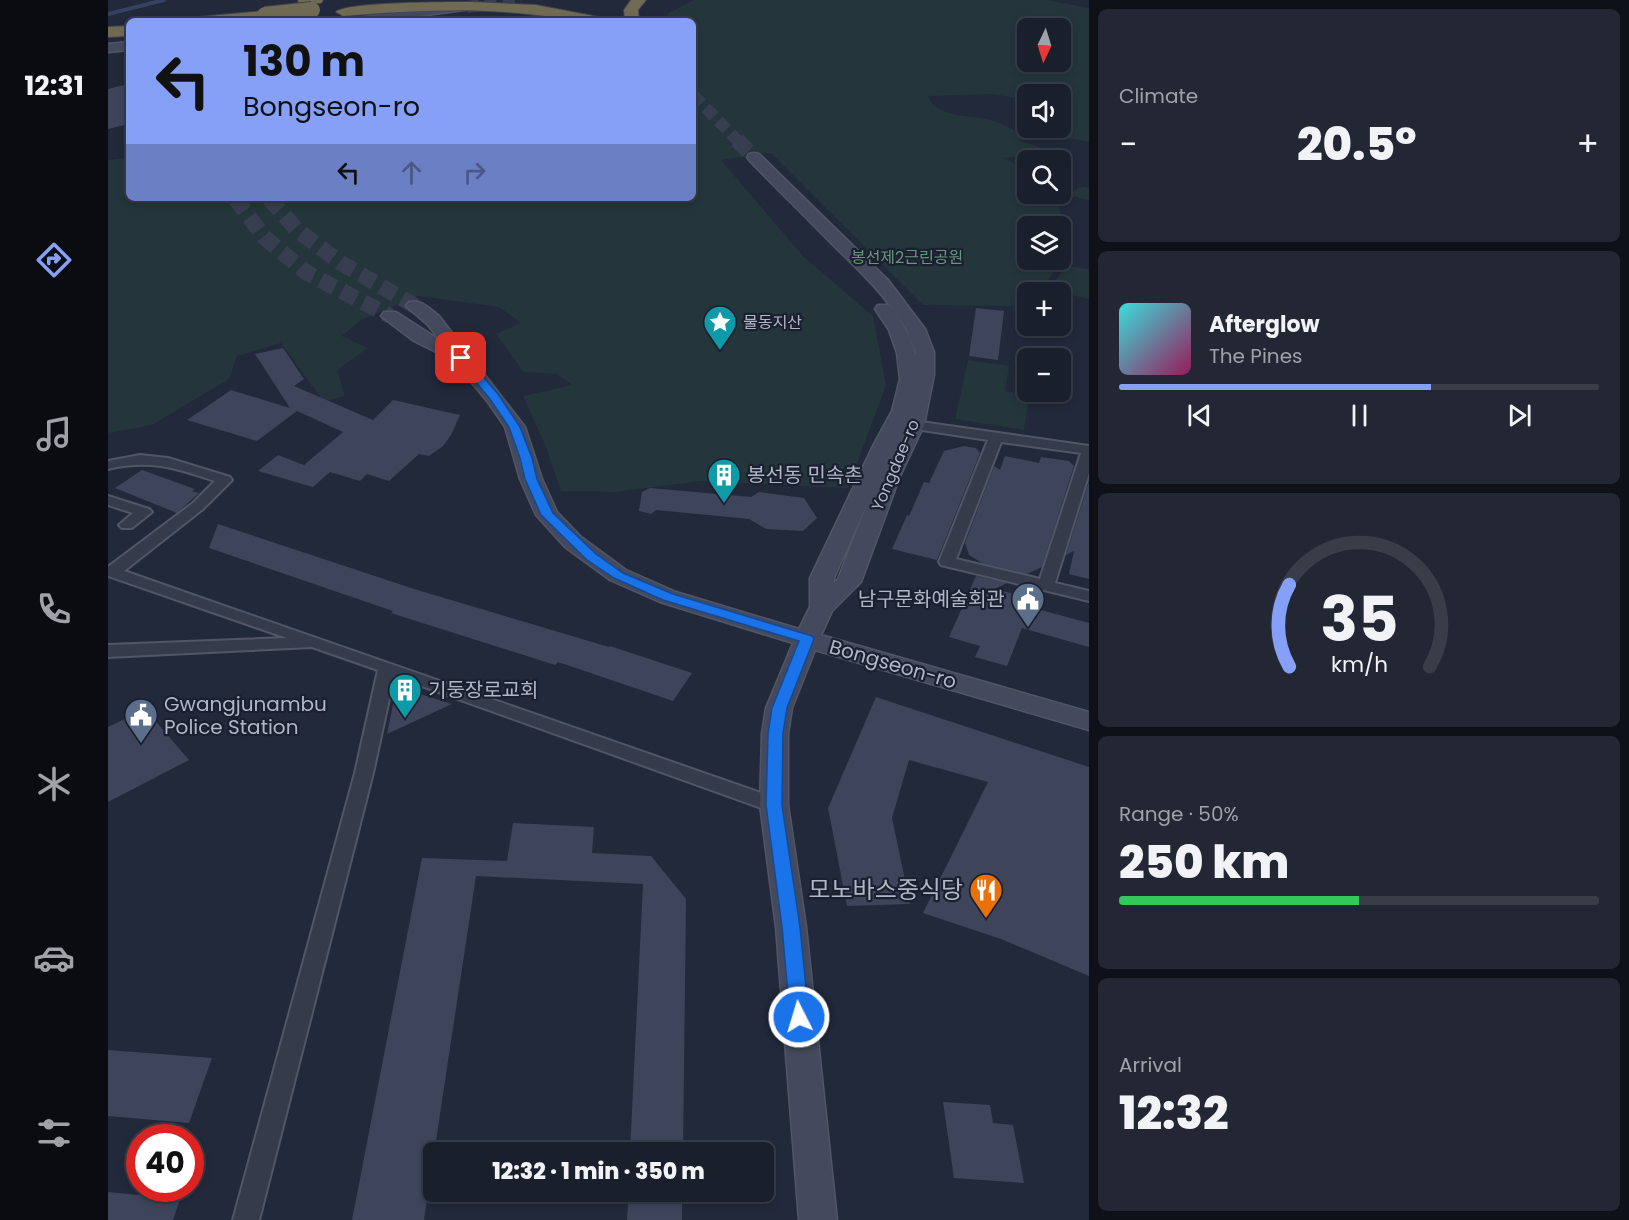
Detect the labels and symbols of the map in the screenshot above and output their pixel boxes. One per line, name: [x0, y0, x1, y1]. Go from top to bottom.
north arrow: [1017, 18, 1071, 72]
park label: 봉선제2근린공원: [851, 246, 963, 269]
place icon: 물동지산: [702, 304, 738, 351]
place label: 물동지산: [743, 311, 802, 334]
pin: [435, 332, 486, 383]
street label: Yongdae-ro: [866, 416, 925, 514]
building icon: 봉선동 민속촌: [706, 457, 742, 504]
place label: 봉선동 민속촌: [747, 461, 863, 489]
public building icon: 남구문화예술회관: [1010, 581, 1046, 628]
place label: 남구문화예술회관: [858, 585, 1005, 613]
street label: Bongseon-ro: [826, 632, 960, 696]
building icon: 기둥장로교회: [387, 672, 423, 719]
place label: 기둥장로교회: [428, 676, 538, 704]
place label: Gwangjunambu Police Station: [164, 690, 327, 741]
public building icon: Gwangjunambu Police Station: [123, 697, 159, 744]
restaurant icon: 모노바스중식당: [968, 872, 1004, 919]
place label: 모노바스중식당: [808, 873, 963, 906]
position arrow: [767, 985, 831, 1049]
speed limit sign: 40: [126, 1124, 204, 1202]

